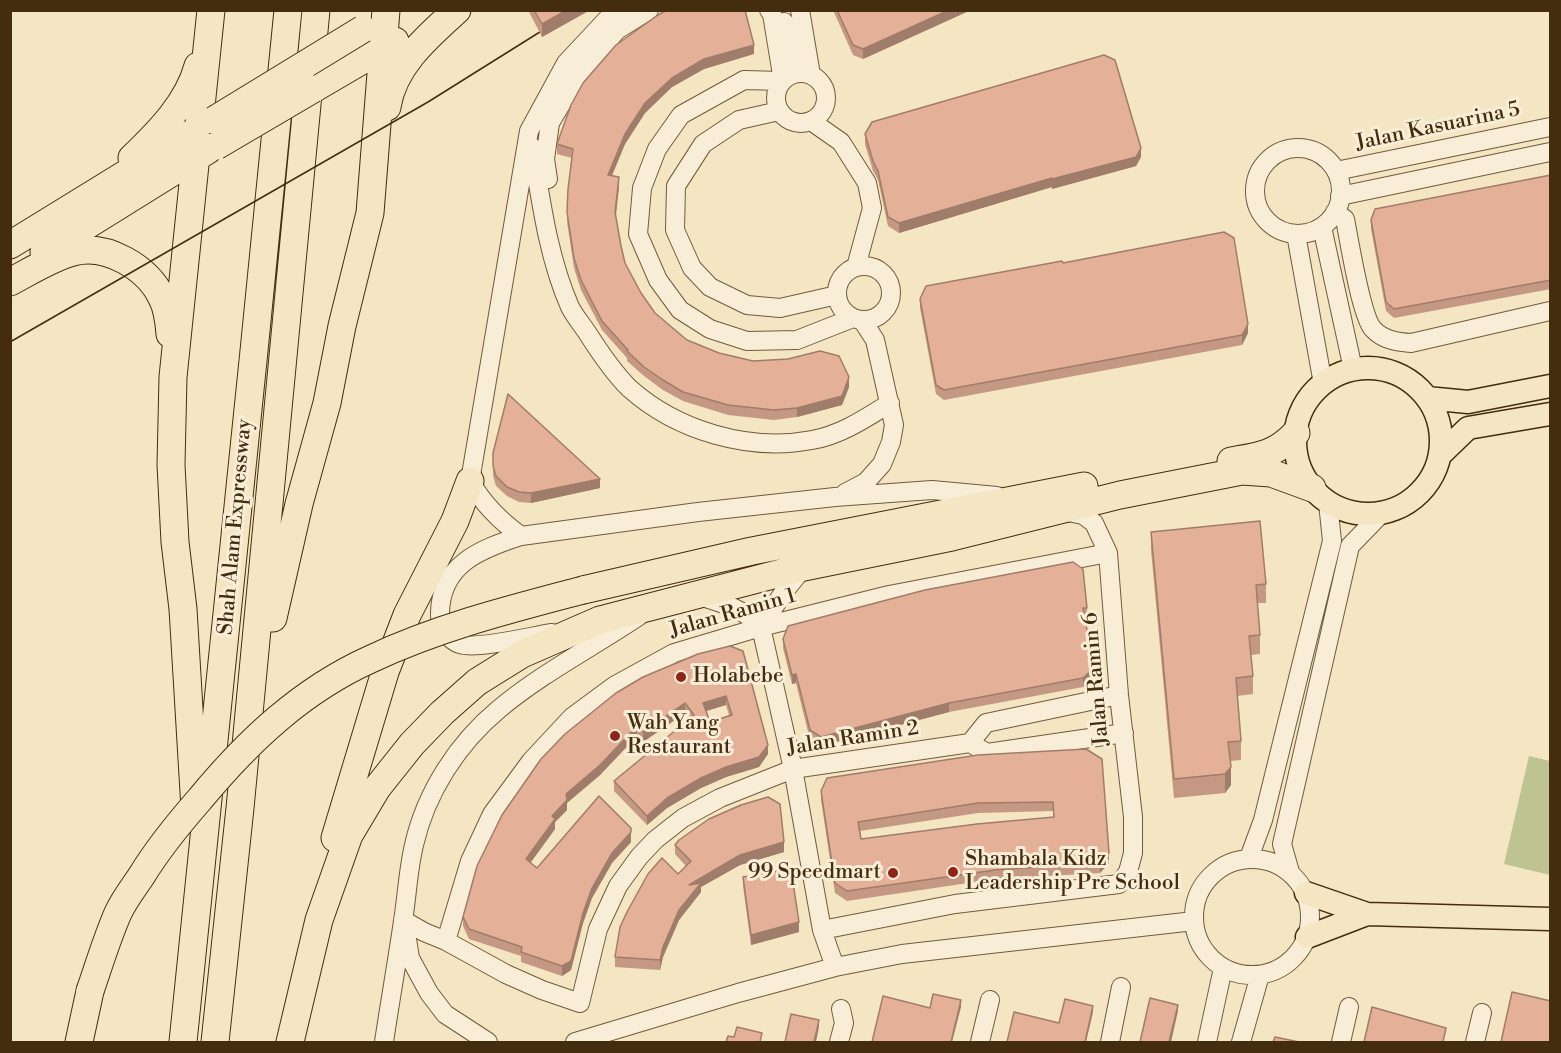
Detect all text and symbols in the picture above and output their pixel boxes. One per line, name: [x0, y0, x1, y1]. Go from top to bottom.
street label: Jalan Kasuarina 5: [1354, 97, 1522, 157]
street label: Shah Alam Expressway: [214, 418, 258, 636]
street label: Jalan Ramin 1: [667, 584, 799, 644]
street label: Jalan Ramin 6: [1079, 611, 1115, 747]
place label: Holabebe: [693, 664, 784, 690]
marker: Holabebe: [674, 670, 688, 684]
place label: Wah Yang Restaurant: [627, 711, 731, 761]
street label: Jalan Ramin 2: [785, 716, 921, 762]
marker: Wah Yang Restaurant: [608, 729, 622, 743]
place label: Shambala Kidz Leadership Pre School: [965, 847, 1180, 897]
place label: 99 Speedmart: [748, 860, 881, 886]
marker: Shambala Kidz Leadership Pre School: [946, 865, 960, 879]
marker: 99 Speedmart: [886, 866, 900, 880]

